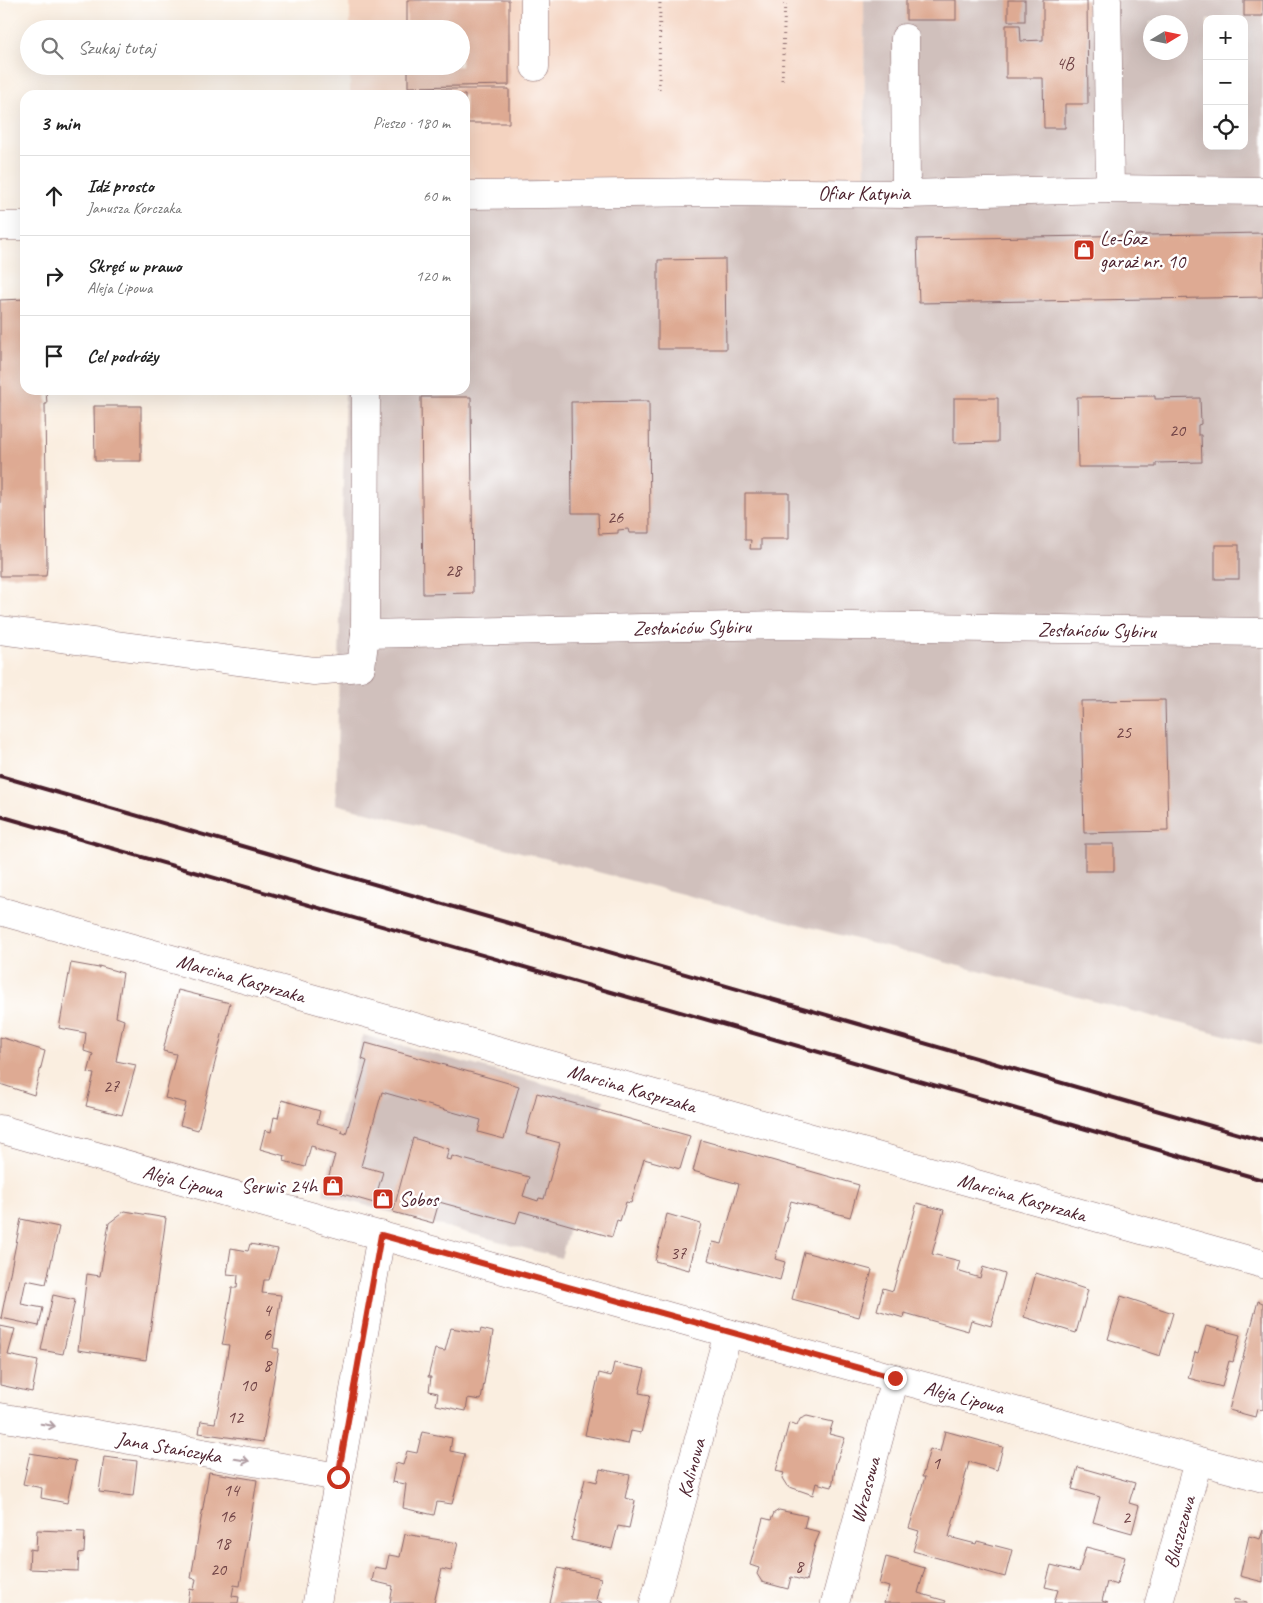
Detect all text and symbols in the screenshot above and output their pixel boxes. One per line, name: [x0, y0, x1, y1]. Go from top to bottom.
north arrow: [1143, 15, 1188, 60]
map controls: [1203, 15, 1248, 150]
button: +: [1203, 15, 1248, 60]
search box: [20, 20, 470, 75]
icon: search: [38, 34, 66, 62]
text: Szukaj tutaj: [78, 36, 155, 60]
house number: 4B: [1056, 52, 1075, 74]
button: −: [1203, 60, 1248, 105]
button: locate: [1203, 105, 1248, 150]
text: 3 min: [40, 110, 80, 136]
text: Pieszo · 180 m: [373, 113, 450, 133]
text: Idź prosto: [87, 174, 154, 198]
street label: Ofiar Katynia: [818, 181, 911, 206]
icon: ahead: [40, 182, 68, 210]
text: 60 m: [423, 186, 450, 206]
text: Janusza Korczaka: [87, 198, 181, 218]
place label: Le-Gaz garaż nr. 10: [1100, 226, 1187, 274]
shop icon: Le-Gaz garaż nr. 10: [1072, 238, 1096, 262]
text: Skręć w prawo: [87, 254, 182, 278]
icon: right: [40, 262, 68, 290]
text: 120 m: [416, 266, 450, 286]
text: Aleja Lipowa: [87, 278, 153, 298]
icon: arrive: [40, 342, 68, 370]
text: Cel podróży: [87, 344, 158, 368]
house number: 20: [1169, 419, 1187, 441]
house number: 26: [607, 506, 624, 528]
house number: 28: [445, 559, 463, 581]
street label: Zesłańców Sybiru: [633, 614, 753, 641]
street label: Zesłańców Sybiru: [1038, 617, 1158, 644]
house number: 25: [1115, 721, 1132, 743]
street label: Marcina Kasprzaka: [174, 948, 310, 1009]
street label: Marcina Kasprzaka: [565, 1058, 701, 1119]
house number: 27: [103, 1075, 120, 1097]
street label: Aleja Lipowa: [140, 1159, 228, 1205]
street label: Marcina Kasprzaka: [955, 1167, 1091, 1228]
place label: Serwis 24h: [241, 1174, 319, 1199]
shop icon: Serwis 24h: [321, 1174, 345, 1198]
shop icon: Sobos: [371, 1187, 395, 1211]
place label: Sobos: [399, 1187, 440, 1212]
house number: 37: [670, 1242, 687, 1264]
house number: 4: [263, 1299, 273, 1321]
house number: 6: [263, 1323, 272, 1345]
house number: 8: [263, 1354, 273, 1376]
route end: [884, 1367, 907, 1390]
house number: 10: [240, 1374, 258, 1396]
street label: Aleja Lipowa: [921, 1375, 1009, 1421]
house number: 12: [227, 1406, 245, 1428]
one-way arrow: [40, 1421, 56, 1431]
street label: Jana Stańczyka: [113, 1426, 225, 1469]
street label: Kalinowa: [672, 1435, 712, 1500]
house number: 1: [932, 1452, 941, 1474]
street label: Wrzosowa: [845, 1453, 887, 1526]
one-way arrow: [234, 1455, 250, 1465]
route start: [327, 1466, 350, 1489]
house number: 14: [223, 1479, 241, 1501]
street label: Bluszczowa: [1158, 1492, 1202, 1571]
house number: 16: [219, 1505, 236, 1527]
house number: 2: [1122, 1506, 1132, 1528]
house number: 18: [214, 1532, 232, 1554]
house number: 8: [795, 1555, 805, 1577]
house number: 20: [210, 1558, 228, 1580]

